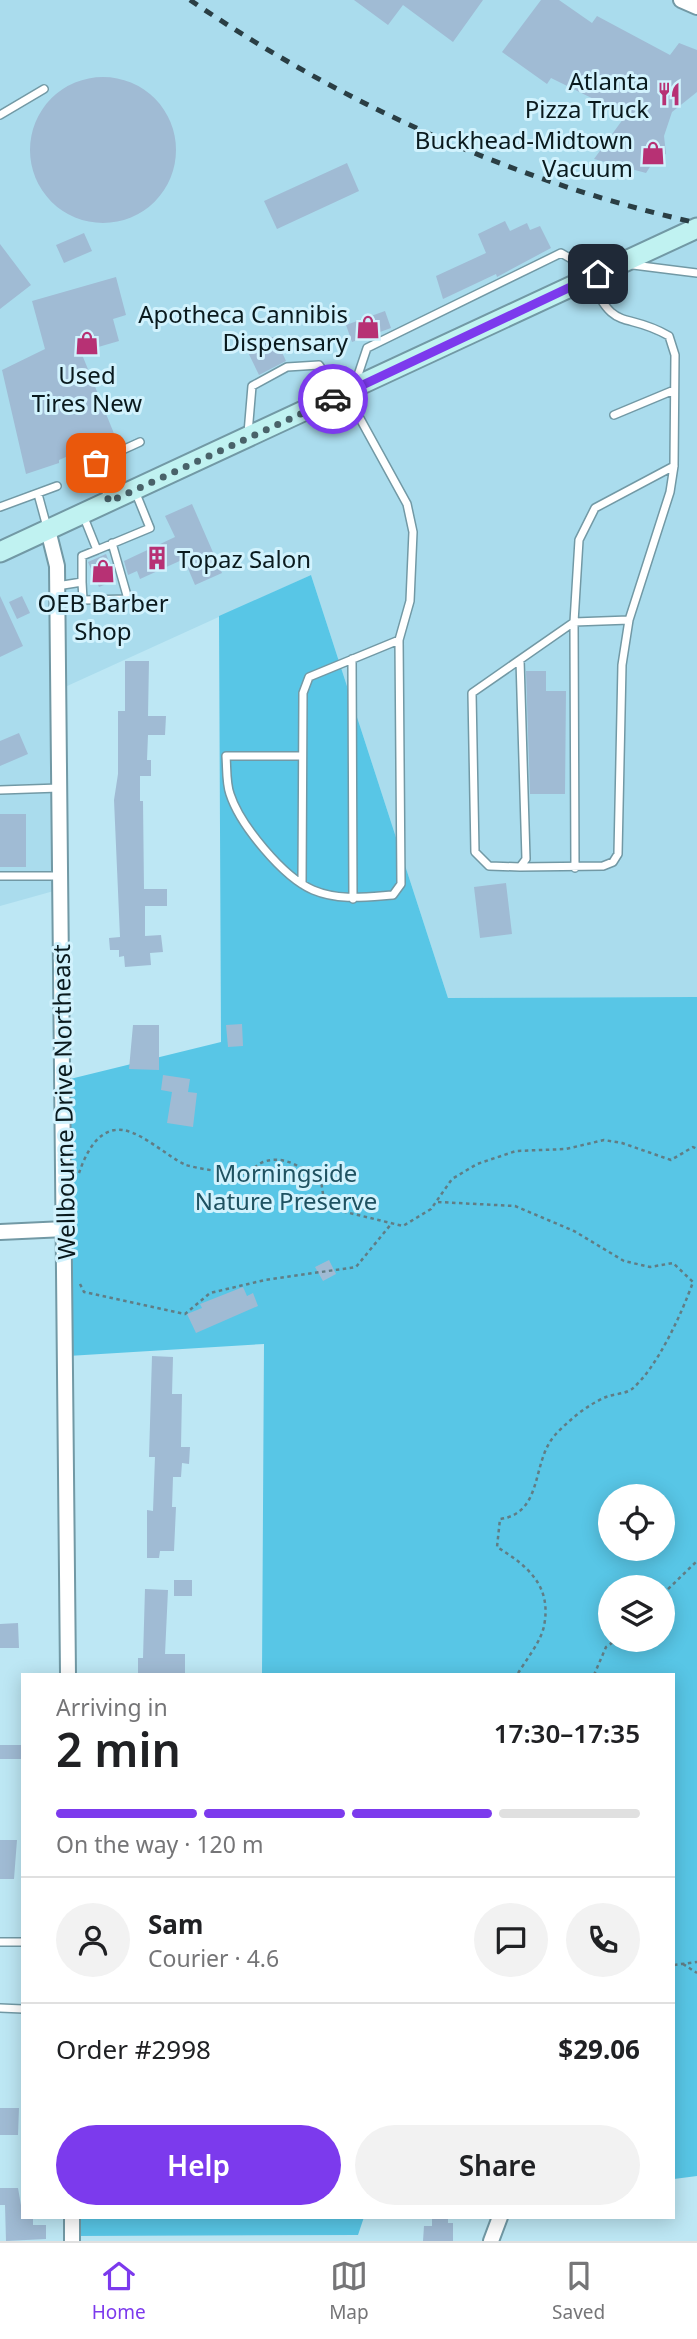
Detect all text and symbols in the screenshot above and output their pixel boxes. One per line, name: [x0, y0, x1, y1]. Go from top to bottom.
place label: Atlanta Pizza Truck: [525, 64, 649, 125]
restaurant icon: Atlanta Pizza Truck: [655, 80, 683, 108]
place label: Buckhead-Midtown Vacuum: [415, 123, 633, 184]
shop icon: Buckhead-Midtown Vacuum: [639, 139, 667, 167]
pin: [568, 244, 628, 304]
icon: home: [579, 255, 617, 293]
place label: Apotheca Cannibis Dispensary: [138, 297, 349, 358]
shop icon: Apotheca Cannibis Dispensary: [354, 313, 382, 341]
shop icon: Used Tires New: [73, 329, 101, 357]
place label: Used Tires New: [32, 358, 142, 419]
courier: [298, 364, 368, 434]
icon: car: [314, 380, 352, 418]
pin: [66, 433, 126, 493]
icon: bag: [77, 444, 115, 482]
place label: Topaz Salon: [177, 542, 311, 575]
building icon: Topaz Salon: [143, 544, 171, 572]
shop icon: OEB Barber Shop: [89, 557, 117, 585]
place label: OEB Barber Shop: [37, 586, 169, 647]
street label: Wellbourne Drive Northeast: [44, 944, 82, 1260]
park label: Morningside Nature Preserve: [195, 1156, 377, 1217]
map controls: [598, 1484, 675, 1652]
button: locate: [598, 1484, 675, 1561]
button: layers: [598, 1575, 675, 1652]
text: Arriving in: [56, 1691, 168, 1723]
text: 17:30–17:35: [494, 1715, 640, 1751]
text: 2 min: [56, 1718, 181, 1780]
text: On the way · 120 m: [56, 1828, 263, 1860]
button: person: [56, 1903, 130, 1977]
button: chat: [474, 1903, 548, 1977]
button: phone: [566, 1903, 640, 1977]
text: Sam: [148, 1906, 203, 1942]
text: Courier · 4.6: [148, 1942, 279, 1974]
text: Order #2998: [56, 2031, 211, 2067]
text: $29.06: [558, 2031, 640, 2067]
button: Help: [56, 2125, 341, 2205]
button: Share: [355, 2125, 640, 2205]
tab: Home: [92, 2257, 146, 2325]
tab: Map: [329, 2257, 369, 2325]
tab: Saved: [552, 2257, 605, 2325]

